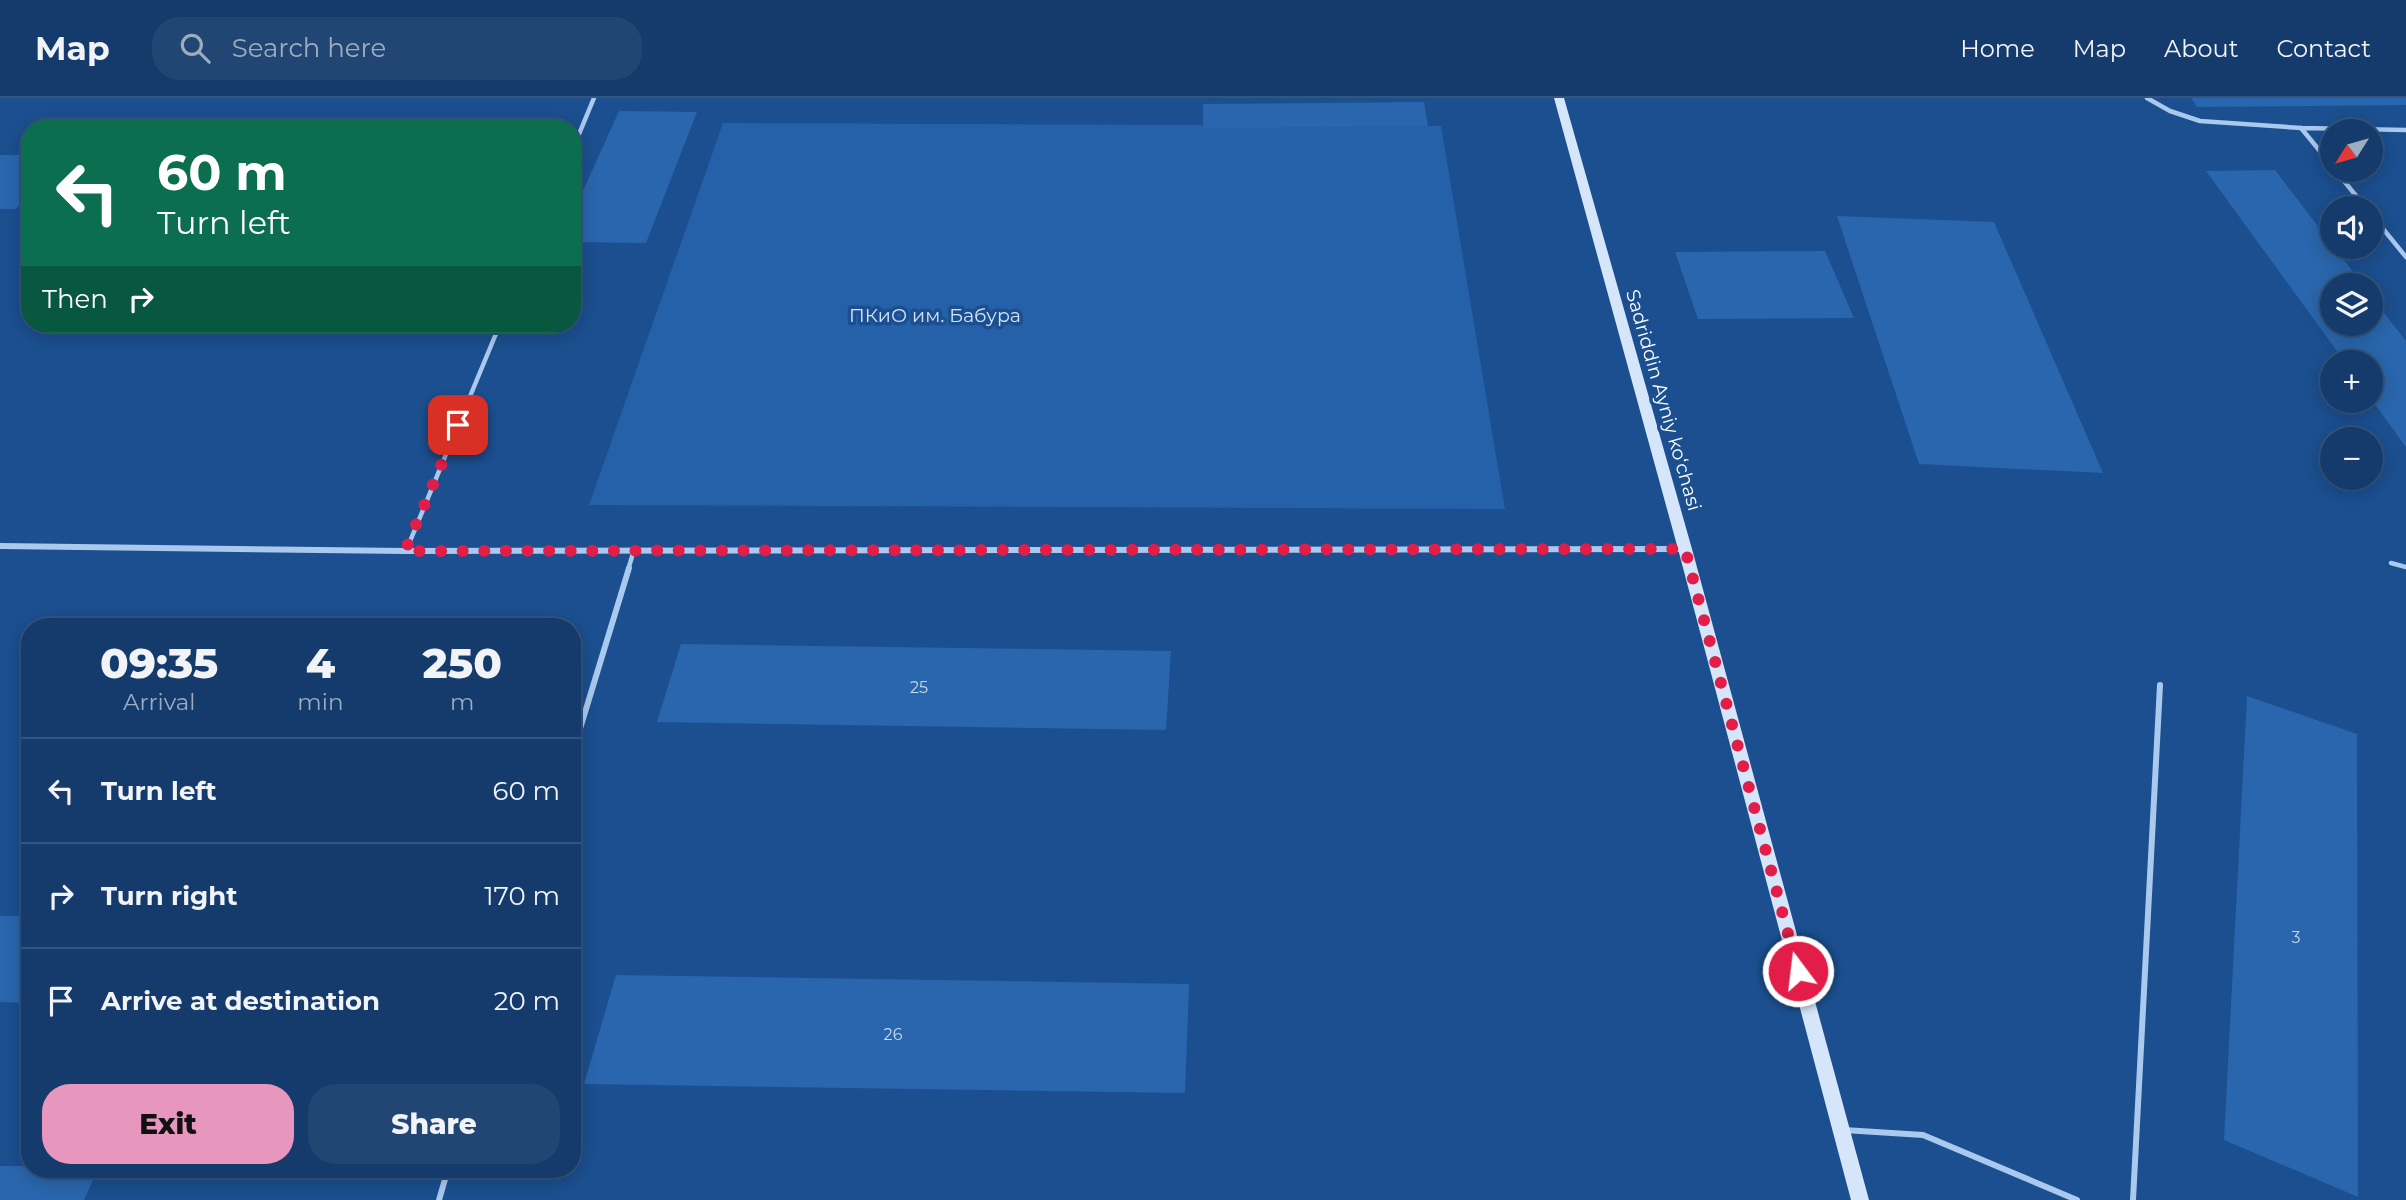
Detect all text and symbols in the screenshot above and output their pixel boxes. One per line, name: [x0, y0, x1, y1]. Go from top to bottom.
search box: [152, 17, 642, 80]
text: Map: [35, 28, 110, 68]
icon: search: [176, 29, 214, 67]
text: Search here: [232, 32, 386, 64]
text: Home: [1960, 34, 2035, 63]
text: Map: [2073, 34, 2126, 63]
text: About: [2164, 34, 2238, 63]
text: Contact: [2276, 34, 2371, 63]
north arrow: [2320, 119, 2384, 182]
map controls: [2320, 119, 2383, 490]
text: 60 m: [157, 143, 287, 202]
icon: left: [42, 147, 133, 238]
button: sound: [2320, 196, 2383, 259]
text: Turn left: [157, 203, 291, 242]
button: layers: [2320, 273, 2383, 336]
icon: right: [122, 280, 160, 318]
text: Then: [42, 283, 108, 315]
street label: Sadriddin Ayniy ko‘chasi: [1621, 287, 1706, 513]
park label: ПКиО им. Бабура: [849, 304, 1021, 327]
button: +: [2320, 350, 2383, 413]
pin: [428, 395, 488, 455]
icon: arrive: [439, 406, 477, 444]
button: −: [2320, 427, 2383, 490]
text: 09:35: [100, 637, 218, 689]
text: 4: [306, 637, 335, 689]
text: 250: [423, 637, 502, 689]
house number: 25: [910, 678, 928, 697]
text: Arrival: [123, 688, 195, 716]
text: min: [297, 688, 344, 716]
text: m: [450, 688, 474, 716]
icon: left: [42, 772, 80, 810]
text: Turn left: [101, 775, 217, 807]
text: 60 m: [493, 775, 560, 807]
icon: right: [42, 877, 80, 915]
text: Turn right: [101, 880, 237, 912]
text: 170 m: [484, 880, 560, 912]
house number: 3: [2291, 928, 2301, 947]
position arrow: [1761, 934, 1835, 1008]
icon: arrive: [42, 982, 80, 1020]
text: Arrive at destination: [101, 985, 380, 1017]
text: 20 m: [494, 985, 560, 1017]
house number: 26: [884, 1025, 903, 1044]
button: Exit: [42, 1084, 294, 1164]
button: Share: [308, 1084, 560, 1164]

